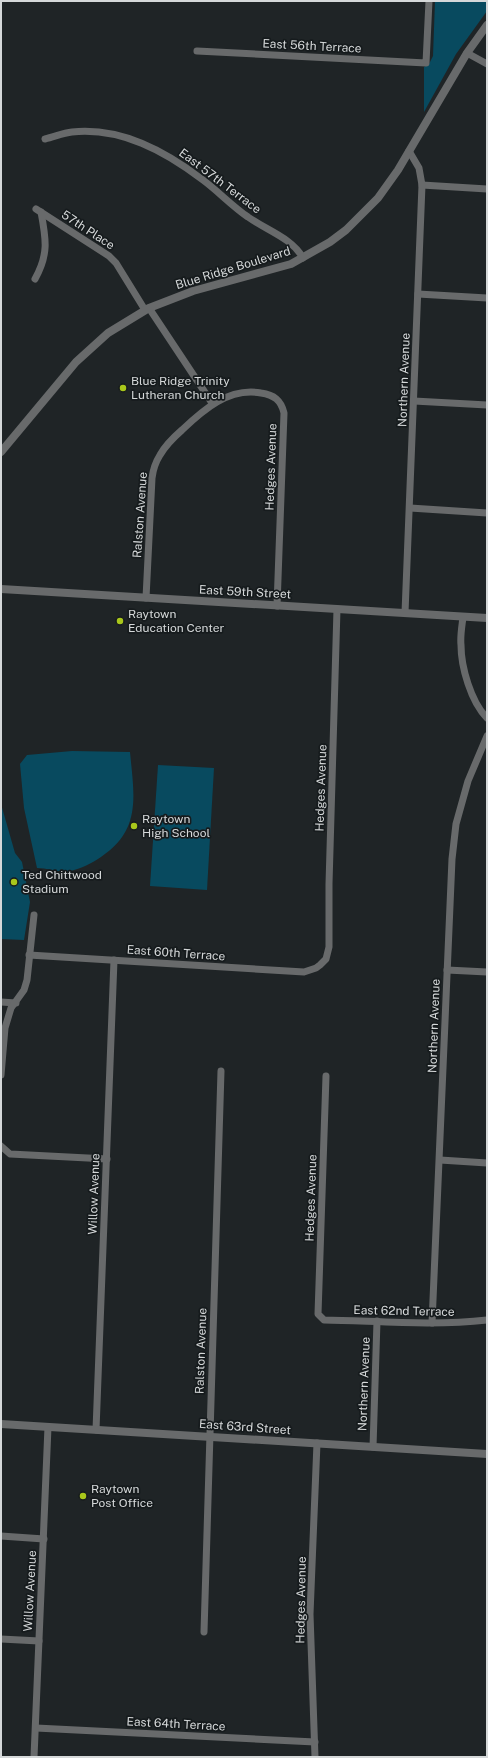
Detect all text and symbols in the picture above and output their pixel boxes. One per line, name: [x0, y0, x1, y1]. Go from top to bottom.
street label: East 56th Terrace: [262, 36, 362, 56]
street label: East 57th Terrace: [176, 146, 264, 217]
street label: 57th Place: [59, 208, 117, 252]
street label: Blue Ridge Boulevard: [174, 244, 292, 292]
street label: Northern Avenue: [395, 332, 413, 427]
place label: Blue Ridge Trinity Lutheran Church: [131, 374, 230, 402]
marker: Blue Ridge Trinity Lutheran Church: [118, 383, 128, 393]
street label: Hedges Avenue: [262, 423, 280, 511]
street label: Ralston Avenue: [130, 471, 150, 559]
street label: East 59th Street: [199, 583, 292, 601]
place label: Raytown Education Center: [128, 607, 225, 635]
marker: Raytown Education Center: [115, 616, 125, 626]
street label: Hedges Avenue: [312, 744, 330, 832]
place label: Raytown High School: [142, 812, 210, 840]
marker: Raytown High School: [129, 821, 139, 831]
place label: Ted Chittwood Stadium: [22, 868, 102, 896]
marker: Ted Chittwood Stadium: [9, 877, 19, 887]
street label: East 60th Terrace: [126, 943, 226, 963]
street label: Northern Avenue: [425, 978, 443, 1073]
street label: Willow Avenue: [86, 1153, 102, 1235]
street label: Hedges Avenue: [302, 1154, 320, 1242]
street label: East 62nd Terrace: [353, 1303, 455, 1319]
street label: Ralston Avenue: [192, 1307, 210, 1394]
street label: Northern Avenue: [355, 1336, 373, 1431]
street label: East 63rd Street: [199, 1417, 292, 1437]
place label: Raytown Post Office: [91, 1482, 153, 1510]
marker: Raytown Post Office: [78, 1491, 88, 1501]
street label: Willow Avenue: [21, 1550, 39, 1632]
street label: Hedges Avenue: [293, 1556, 309, 1644]
street label: East 64th Terrace: [126, 1714, 226, 1734]

